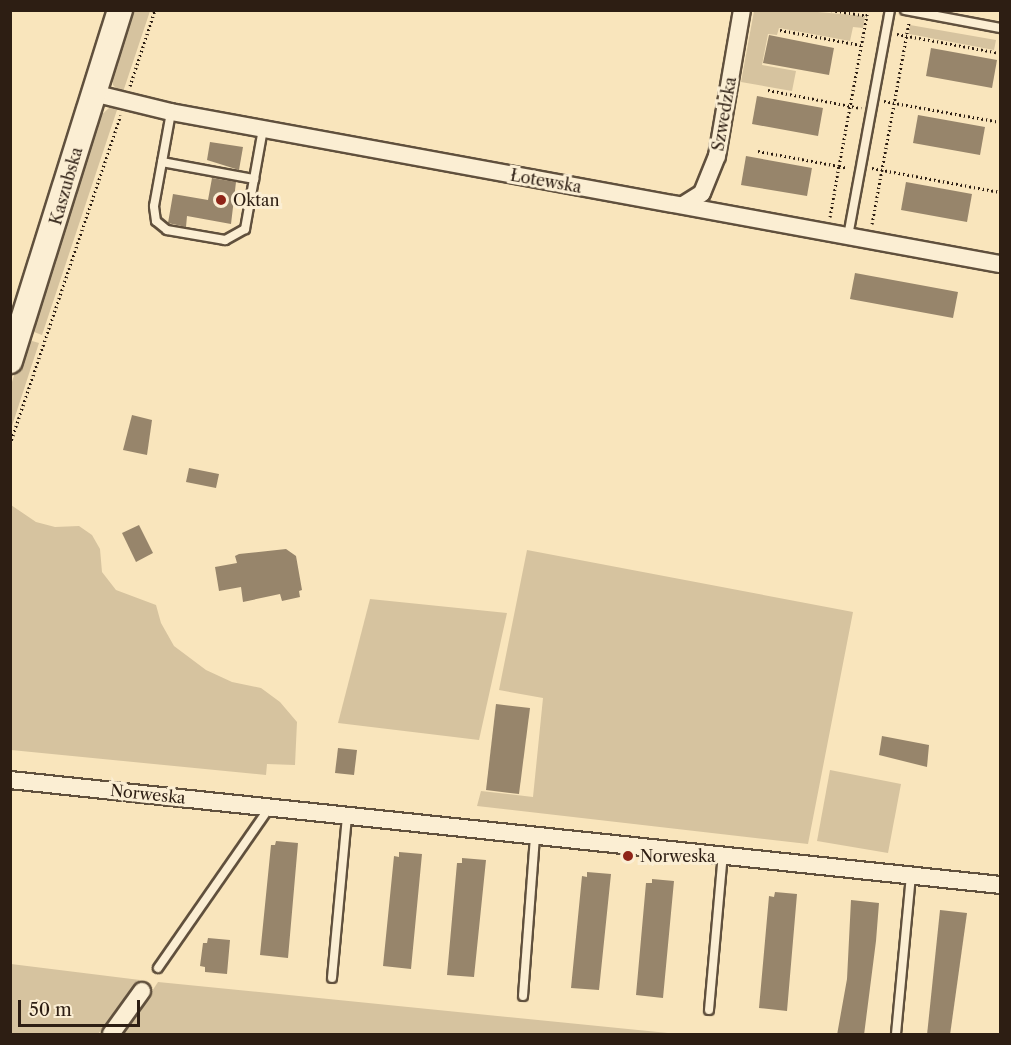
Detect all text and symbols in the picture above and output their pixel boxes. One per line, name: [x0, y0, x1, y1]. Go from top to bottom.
street label: Szwedzka: [708, 75, 740, 153]
street label: Kaszubska: [46, 145, 86, 227]
street label: Łotewska: [509, 165, 583, 197]
place label: Oktan: [233, 190, 279, 210]
marker: Oktan: [214, 193, 228, 207]
street label: Norweska: [109, 781, 187, 807]
place label: Norweska: [640, 846, 715, 866]
marker: Norweska: [621, 849, 635, 863]
scale bar: [21, 988, 142, 1026]
text: 50 m: [29, 999, 72, 1021]

